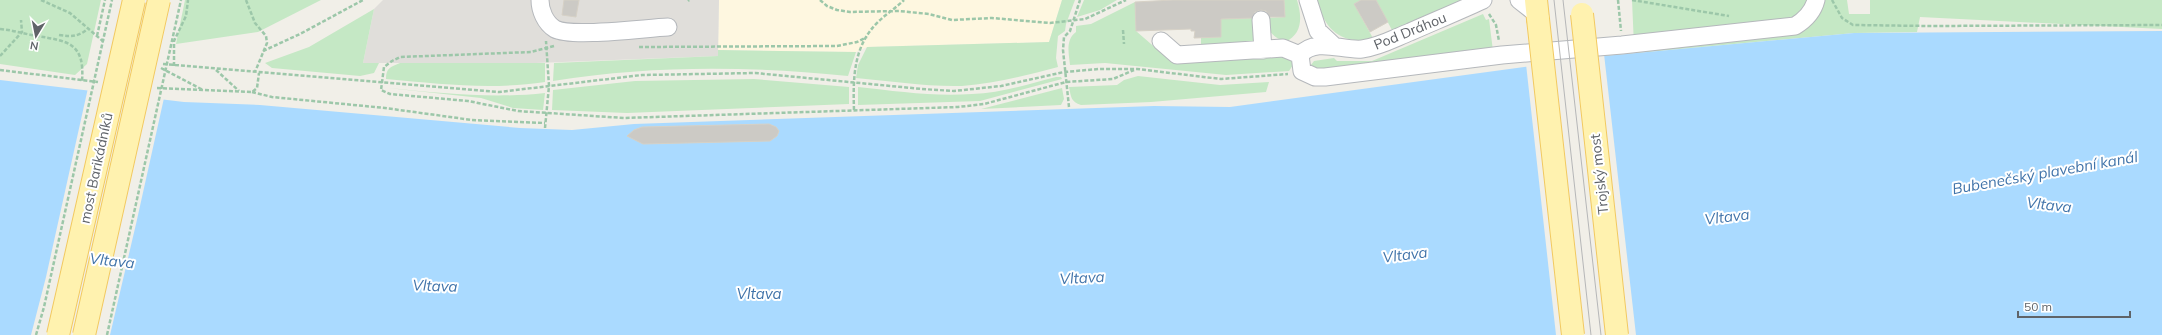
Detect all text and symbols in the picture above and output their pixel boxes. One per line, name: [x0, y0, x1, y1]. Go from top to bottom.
street label: Pod Dráhou: [1371, 8, 1449, 54]
north arrow: [16, 16, 56, 56]
text: N: [29, 38, 40, 53]
street label: most Barikádníků: [75, 111, 117, 225]
street label: Trojský most: [1586, 133, 1612, 215]
water label: Bubenečský plavební kanál: [1951, 147, 2140, 198]
water label: Vltava: [2026, 193, 2072, 216]
water label: Vltava: [1703, 204, 1750, 229]
water label: Vltava: [1381, 242, 1428, 267]
water label: Vltava: [89, 249, 135, 272]
water label: Vltava: [1059, 267, 1105, 288]
water label: Vltava: [412, 275, 458, 296]
water label: Vltava: [736, 284, 782, 303]
scale bar: [2018, 293, 2130, 319]
text: 50 m: [2024, 299, 2052, 314]

